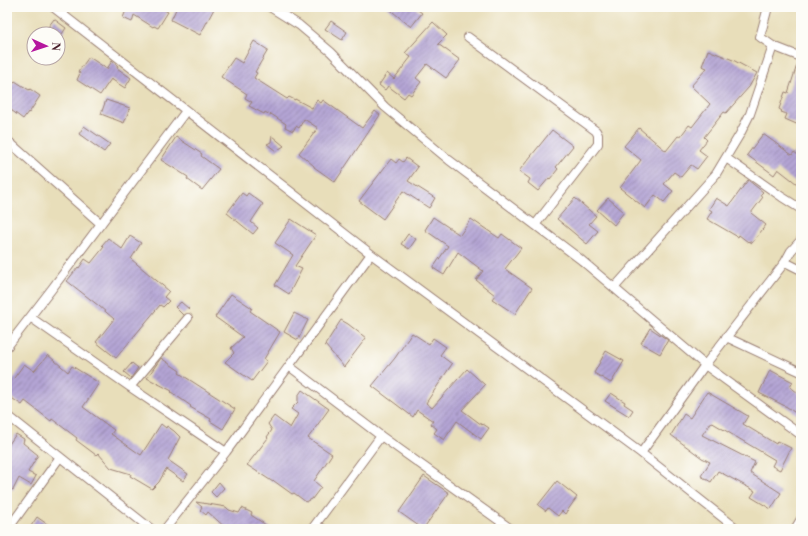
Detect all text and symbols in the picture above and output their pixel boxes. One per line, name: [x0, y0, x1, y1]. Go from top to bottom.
north arrow: [26, 26, 66, 66]
text: N: [48, 42, 62, 51]

